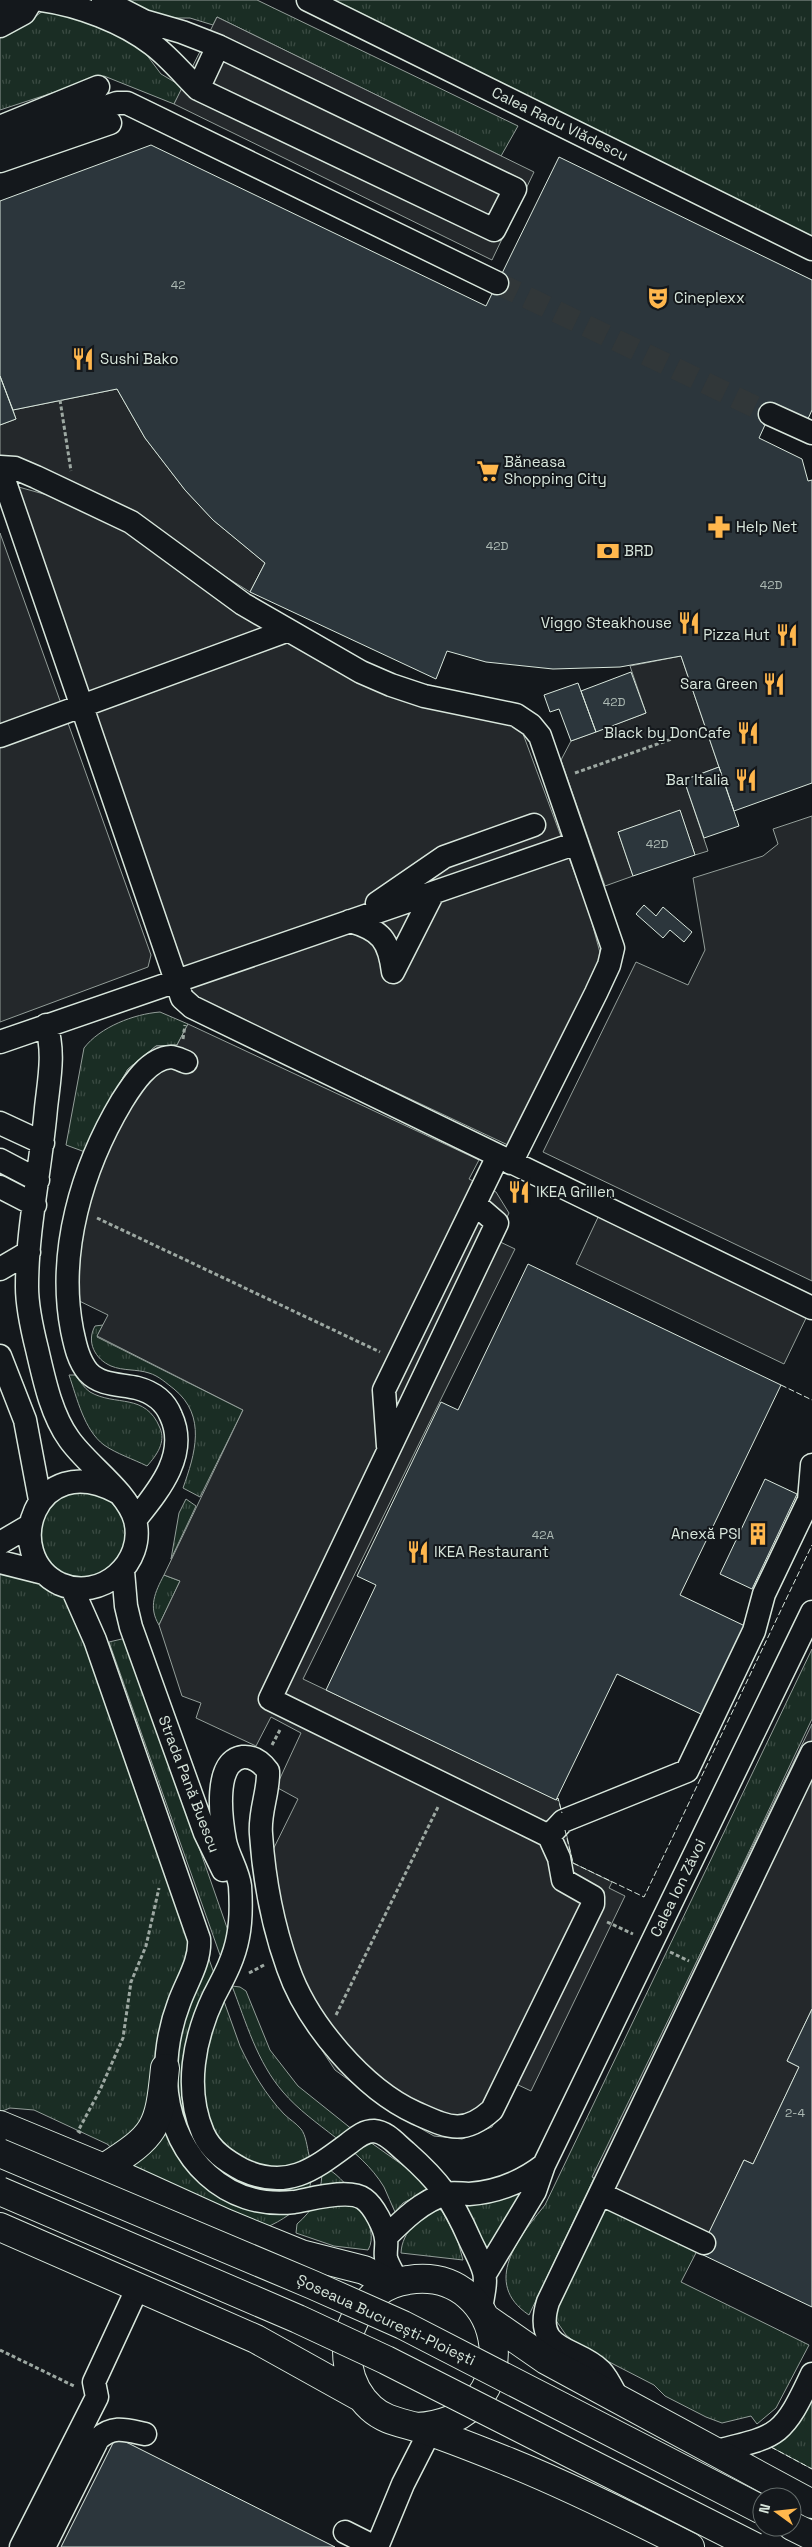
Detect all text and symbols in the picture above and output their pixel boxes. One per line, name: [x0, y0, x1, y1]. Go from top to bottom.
street label: Calea Radu Vlădescu: [489, 82, 632, 165]
house number: 42: [171, 277, 185, 293]
theatre icon: Cineplexx: [645, 285, 671, 311]
place label: Cineplexx: [674, 288, 745, 307]
restaurant icon: Sushi Bako: [70, 346, 96, 372]
place label: Sushi Bako: [100, 349, 179, 368]
place label: Băneasa Shopping City: [504, 452, 607, 488]
supermarket icon: Băneasa Shopping City: [475, 458, 501, 484]
pharmacy icon: Help Net: [706, 514, 732, 540]
place label: Help Net: [736, 517, 797, 536]
house number: 42D: [486, 538, 508, 554]
bank icon: BRD: [595, 538, 621, 564]
place label: BRD: [624, 541, 653, 560]
house number: 42D: [760, 577, 782, 593]
restaurant icon: Viggo Steakhouse: [676, 610, 702, 636]
place label: Viggo Steakhouse: [541, 613, 672, 632]
restaurant icon: Pizza Hut: [774, 622, 800, 648]
place label: Pizza Hut: [703, 625, 770, 644]
restaurant icon: Sara Green: [761, 671, 787, 697]
place label: Sara Green: [680, 674, 758, 693]
house number: 42D: [603, 694, 625, 710]
restaurant icon: Black by DonCafe: [735, 720, 761, 746]
place label: Black by DonCafe: [604, 723, 731, 742]
restaurant icon: Bar Italia: [733, 767, 759, 793]
place label: Bar Italia: [666, 770, 729, 789]
house number: 42D: [646, 836, 668, 852]
restaurant icon: IKEA Grillen: [506, 1179, 532, 1205]
place label: IKEA Grillen: [536, 1182, 615, 1201]
building icon: Anexă PSI: [745, 1521, 771, 1547]
place label: Anexă PSI: [671, 1524, 741, 1543]
house number: 42A: [532, 1527, 555, 1543]
restaurant icon: IKEA Restaurant: [405, 1539, 431, 1565]
place label: IKEA Restaurant: [434, 1542, 549, 1561]
street label: Strada Pană Buescu: [155, 1713, 224, 1855]
street label: Calea Ion Zăvoi: [646, 1836, 710, 1940]
house number: 2-4: [785, 2105, 806, 2121]
street label: Șoseaua București-Ploiești: [294, 2270, 479, 2369]
north arrow: [752, 2487, 802, 2537]
text: N: [755, 2502, 774, 2516]

